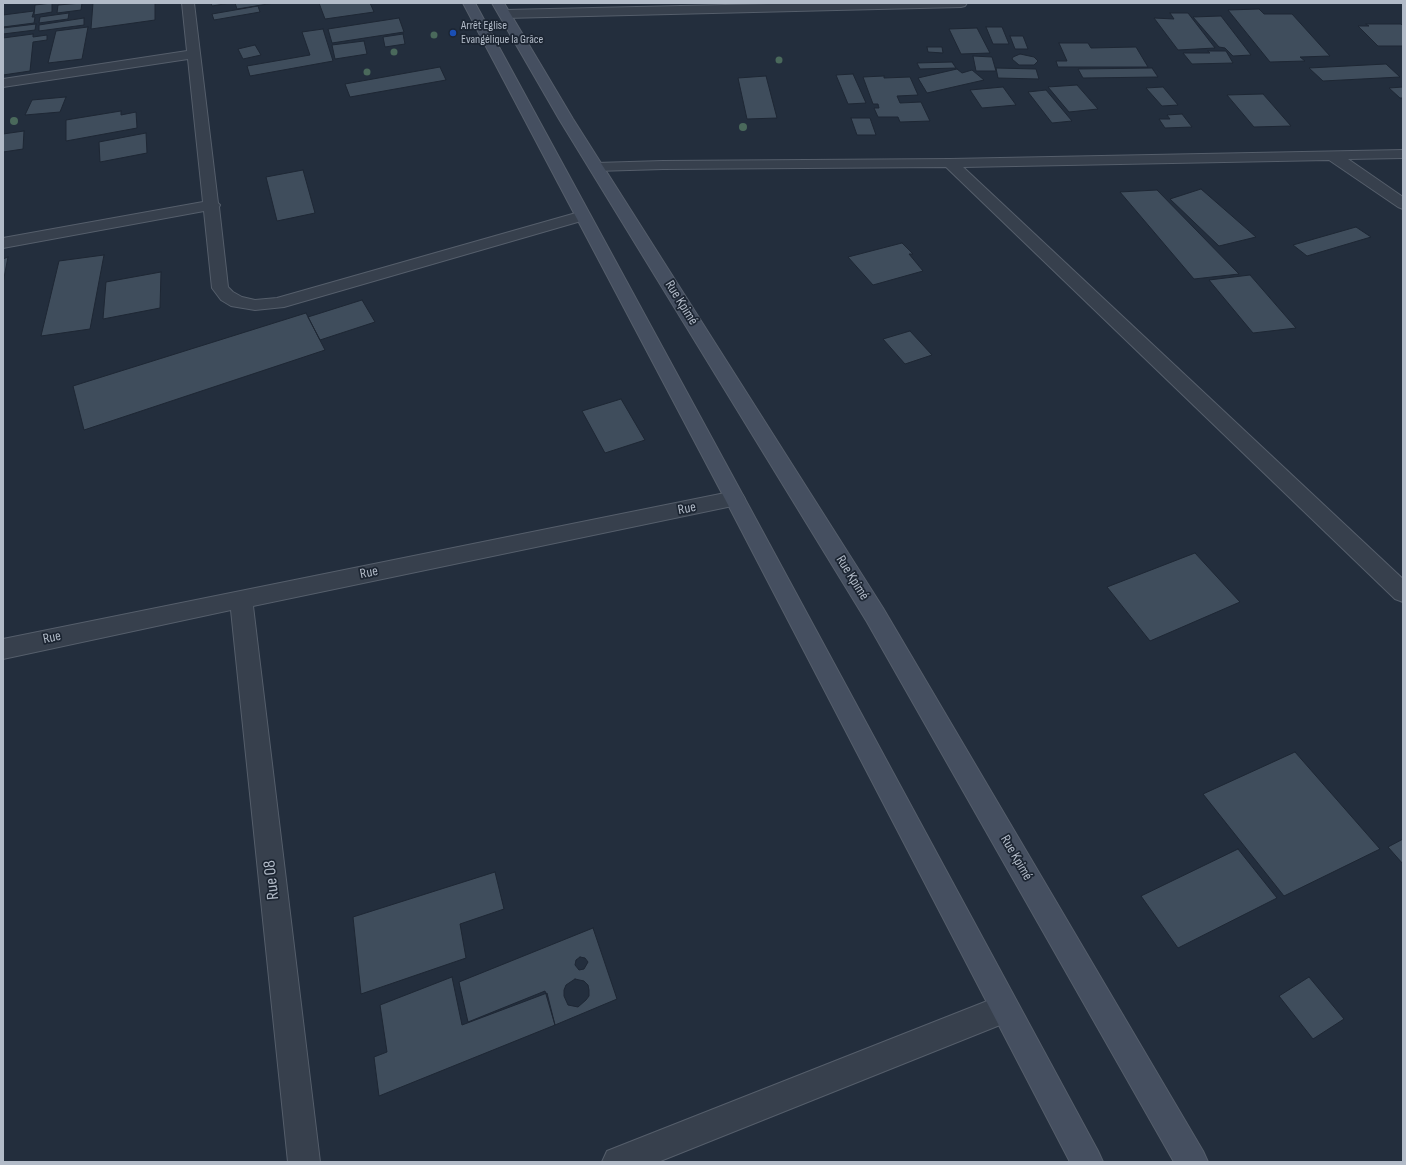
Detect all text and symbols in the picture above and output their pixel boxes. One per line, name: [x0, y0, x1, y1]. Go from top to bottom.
place label: Arrêt Eglise Evangélique la Grâce: [461, 19, 543, 47]
marker: Arrêt Eglise Evangélique la Grâce: [448, 28, 458, 38]
street label: Rue Kpimé: [661, 278, 701, 328]
street label: Rue: [677, 499, 697, 519]
street label: Rue Kpimé: [832, 553, 872, 603]
street label: Rue: [359, 563, 379, 583]
street label: Rue: [41, 628, 63, 648]
street label: Rue Kpimé: [996, 832, 1036, 884]
street label: Rue 08: [260, 859, 284, 901]

